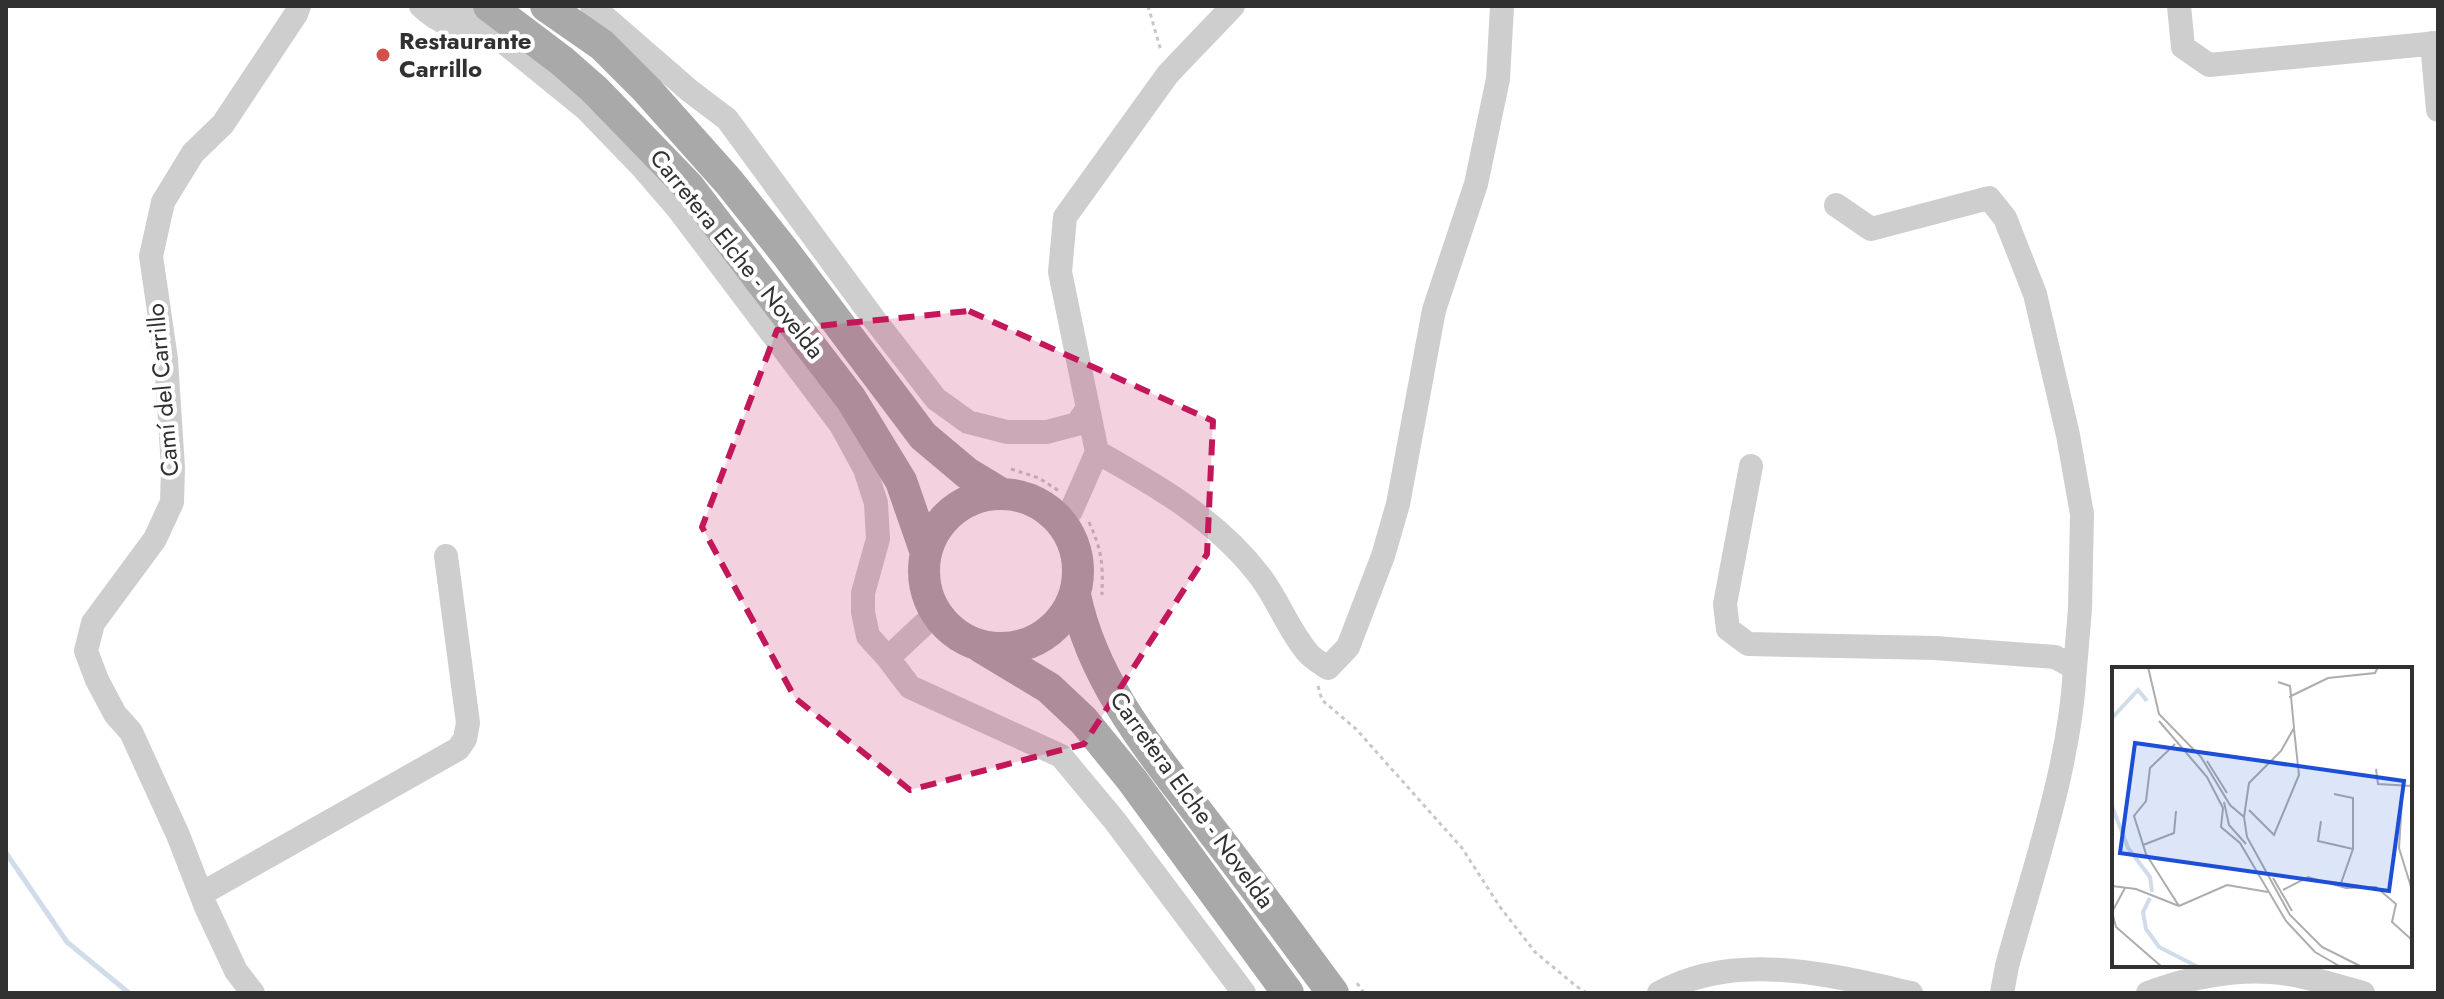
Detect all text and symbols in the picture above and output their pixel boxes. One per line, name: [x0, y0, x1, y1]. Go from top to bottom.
place label: Restaurante Carrillo: [399, 23, 532, 86]
marker: Restaurante Carrillo: [374, 46, 392, 64]
street label: Carretera Elche - Novelda: [642, 141, 833, 366]
street label: Camí del Carrillo: [137, 302, 188, 478]
inset map: [2112, 667, 2412, 967]
street label: Carretera Elche - Novelda: [1102, 684, 1283, 915]

